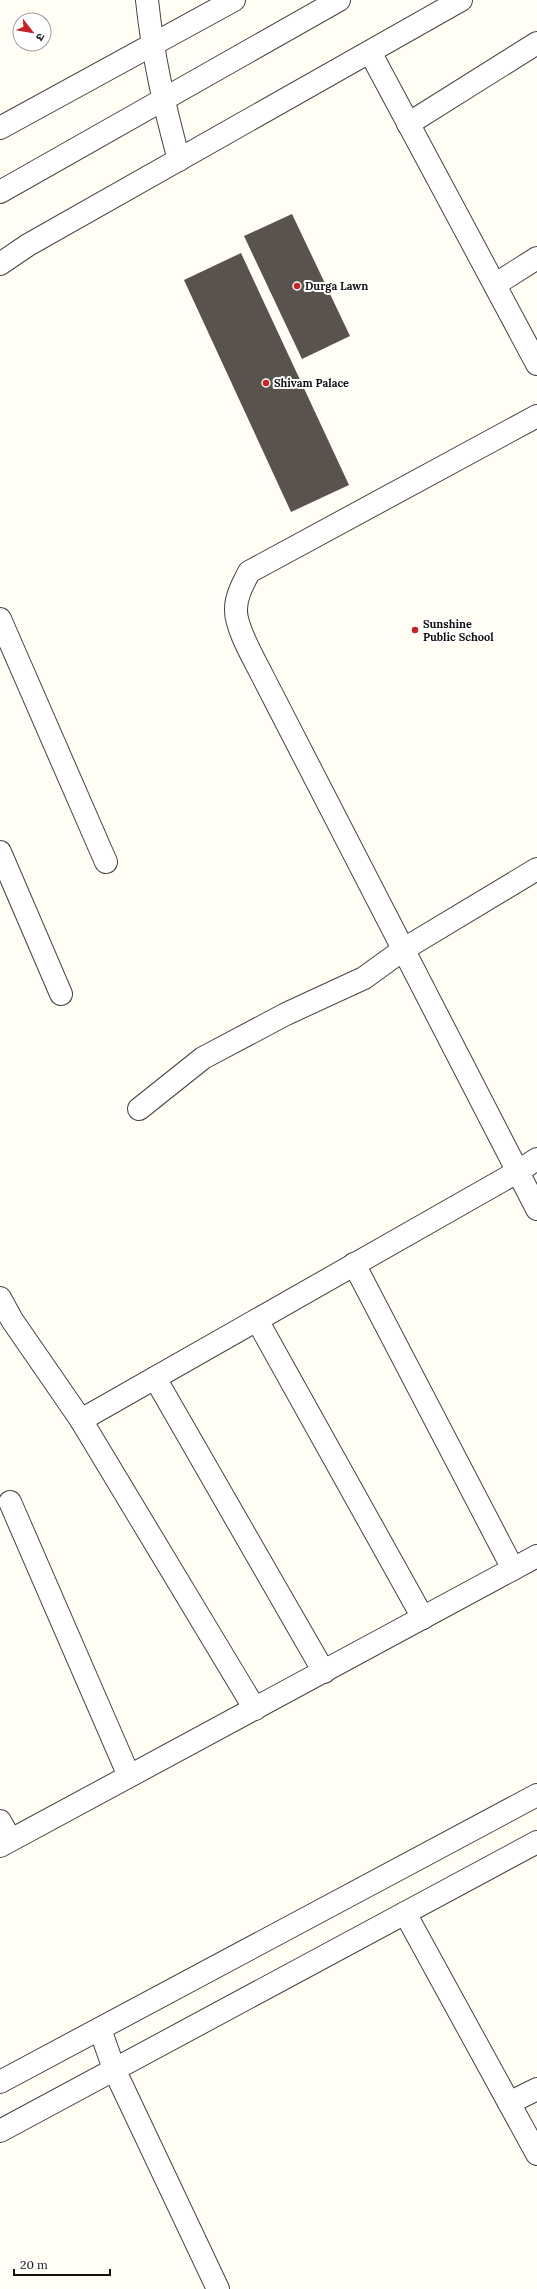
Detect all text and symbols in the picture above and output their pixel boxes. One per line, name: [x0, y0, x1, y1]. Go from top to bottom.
north arrow: [12, 12, 52, 52]
text: उ: [33, 31, 48, 44]
place label: Durga Lawn: [305, 279, 368, 293]
marker: Durga Lawn: [292, 281, 302, 291]
place label: Shivam Palace: [274, 376, 349, 390]
marker: Shivam Palace: [261, 378, 271, 388]
place label: Sunshine Public School: [423, 617, 494, 644]
marker: Sunshine Public School: [410, 625, 420, 635]
scale bar: [14, 2251, 110, 2277]
text: 20 m: [20, 2257, 48, 2272]

